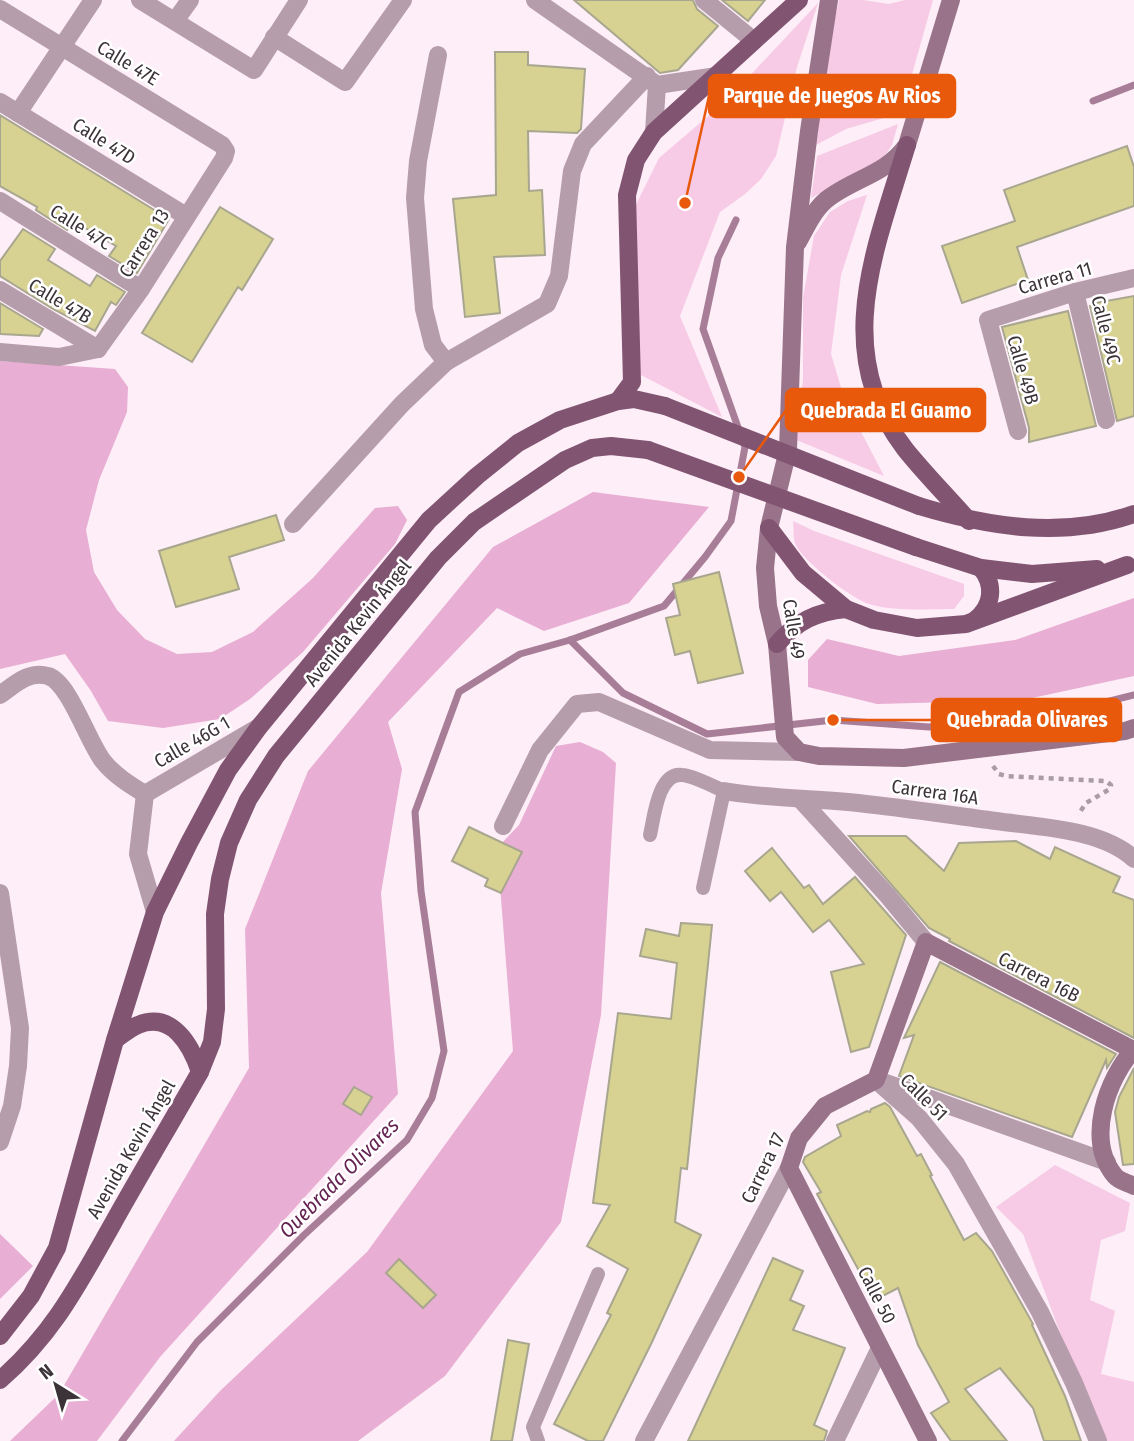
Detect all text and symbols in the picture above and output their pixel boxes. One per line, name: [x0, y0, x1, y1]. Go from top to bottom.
street label: Calle 47E: [93, 36, 163, 90]
callout: Parque de Juegos Av Rios: [709, 75, 955, 117]
text: Parque de Juegos Av Rios: [723, 83, 941, 109]
street label: Calle 47D: [68, 113, 140, 169]
street label: Calle 47C: [46, 199, 116, 255]
street label: Carrera 13: [114, 204, 174, 282]
street label: Carrera 11: [1016, 257, 1094, 299]
street label: Calle 47B: [24, 273, 96, 329]
street label: Calle 49C: [1086, 293, 1126, 367]
street label: Calle 49B: [1002, 333, 1044, 407]
callout: Quebrada El Guamo: [786, 389, 985, 431]
text: Quebrada El Guamo: [801, 398, 971, 424]
street label: Avenida Kevin Ángel: [300, 555, 416, 691]
street label: Calle 49: [778, 597, 810, 661]
callout: Quebrada Olivares: [932, 699, 1121, 741]
text: Quebrada Olivares: [946, 707, 1108, 733]
street label: Calle 46G 1: [150, 711, 234, 773]
street label: Carrera 16A: [890, 775, 980, 809]
street label: Carrera 16B: [995, 947, 1083, 1007]
street label: Calle 51: [896, 1069, 952, 1125]
street label: Avenida Kevin Ángel: [82, 1076, 180, 1222]
water label: Quebrada Olivares: [274, 1113, 404, 1243]
street label: Carrera 17: [736, 1129, 790, 1207]
street label: Calle 50: [853, 1263, 901, 1327]
north arrow: [21, 1350, 91, 1420]
text: N: [35, 1359, 58, 1384]

